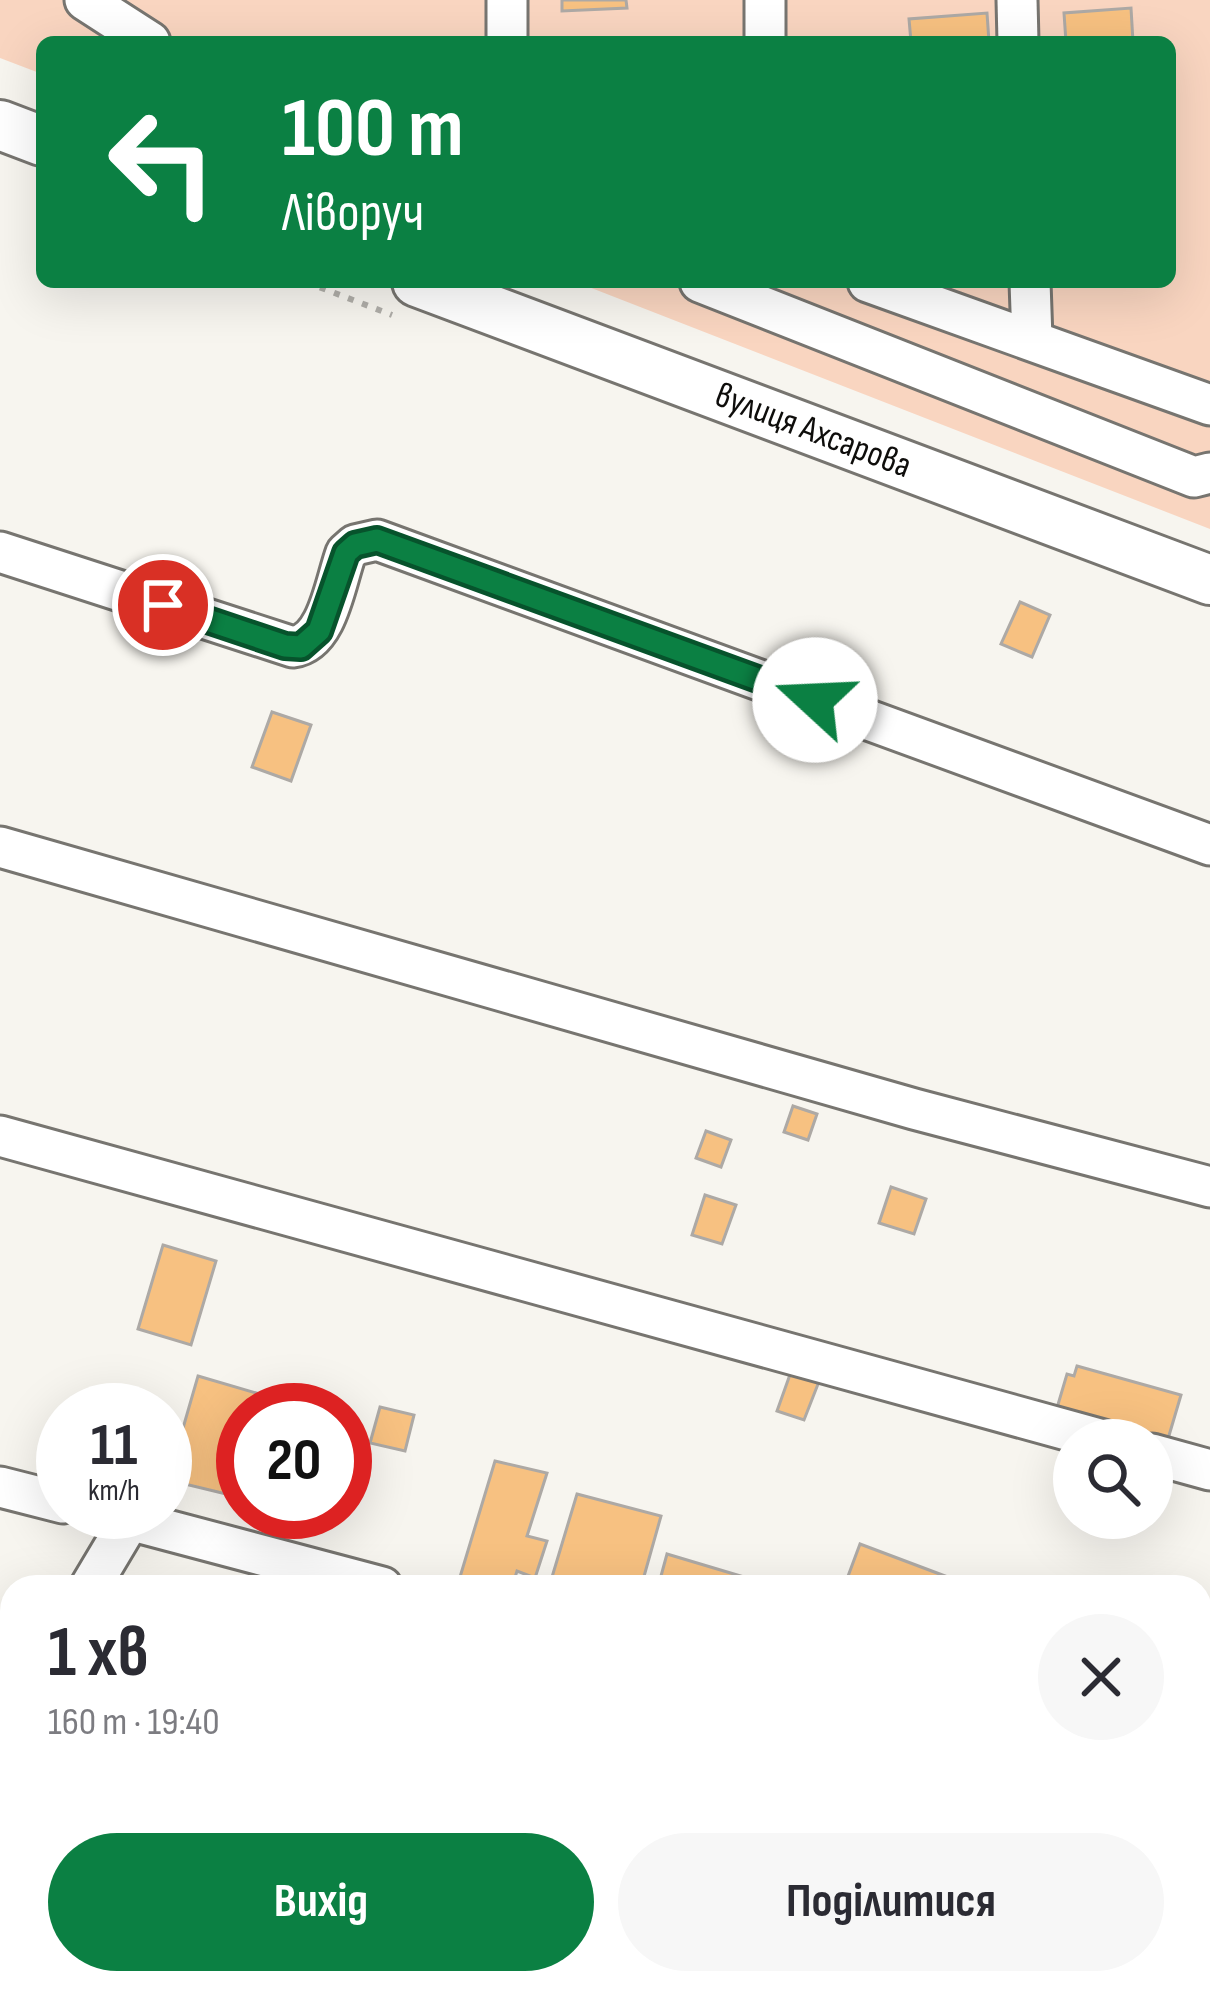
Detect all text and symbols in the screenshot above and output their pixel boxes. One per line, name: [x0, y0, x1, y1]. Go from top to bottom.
text: 100 m: [282, 79, 464, 180]
icon: left: [84, 84, 240, 240]
text: Ліворуч: [282, 181, 424, 246]
street label: вулиця Ахсарова: [709, 374, 917, 488]
pin: [112, 554, 214, 656]
icon: arrive: [130, 572, 196, 638]
position arrow: [752, 637, 878, 763]
speed limit sign: 20: [216, 1383, 372, 1539]
text: 11: [90, 1410, 138, 1482]
map controls: [1053, 1419, 1173, 1539]
button: search: [1053, 1419, 1173, 1539]
text: km/h: [88, 1473, 140, 1509]
text: 1 хв: [48, 1610, 149, 1697]
button: close: [1038, 1614, 1164, 1740]
text: 160 m · 19:40: [48, 1699, 220, 1746]
button: Вихід: [48, 1833, 594, 1971]
button: Поділитися: [618, 1833, 1164, 1971]

